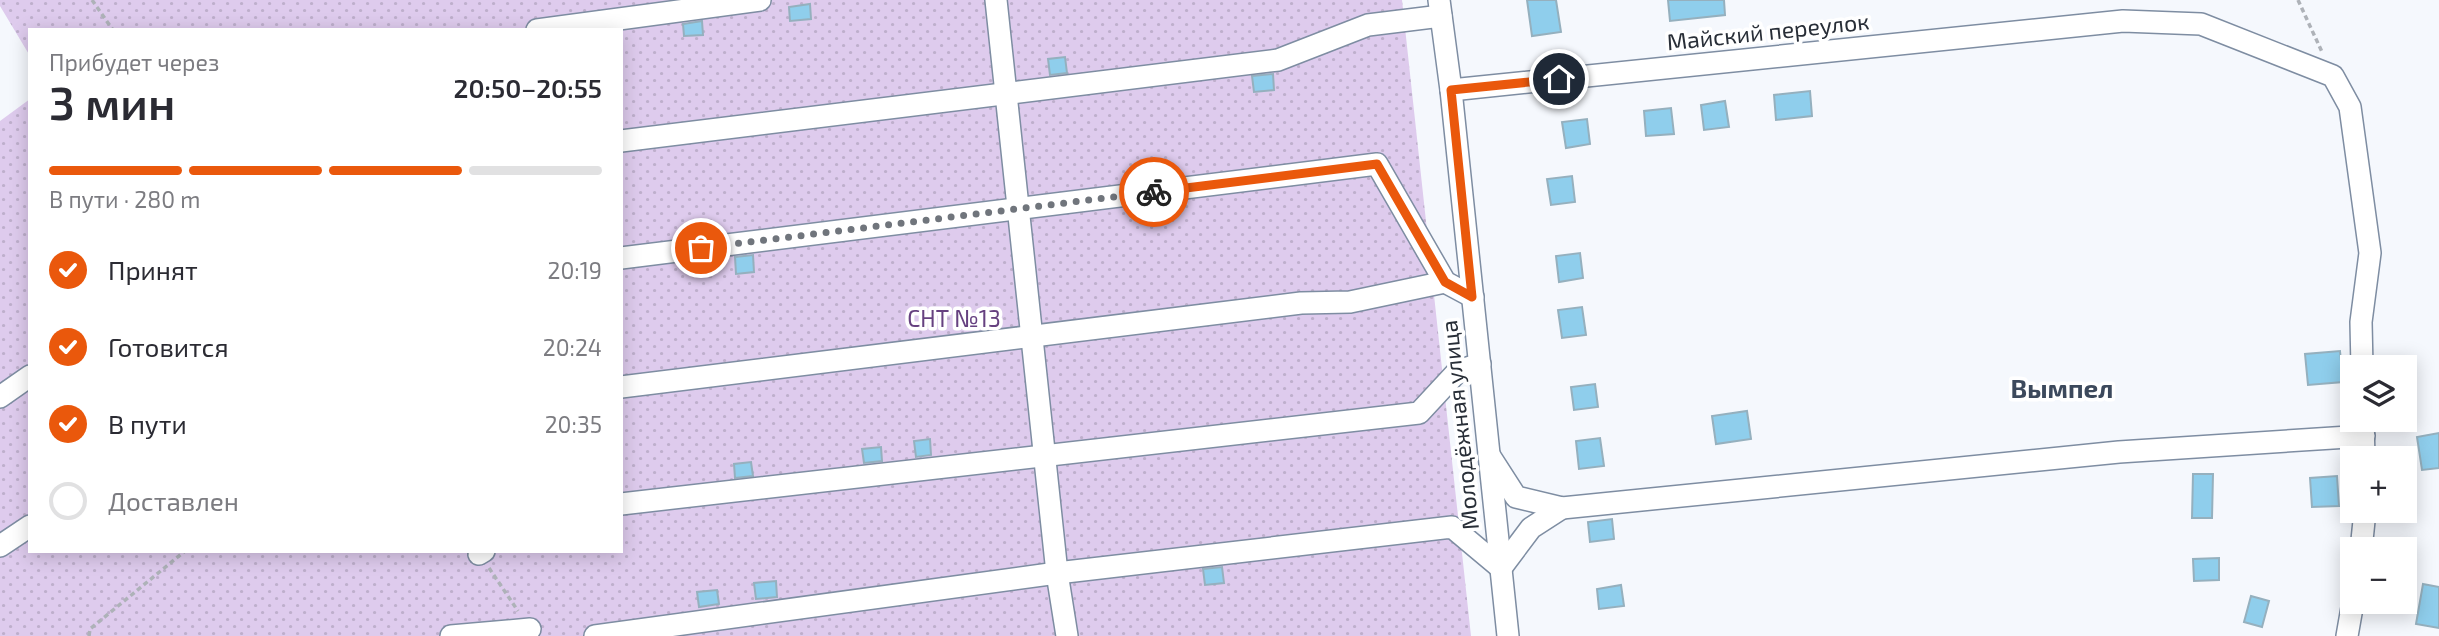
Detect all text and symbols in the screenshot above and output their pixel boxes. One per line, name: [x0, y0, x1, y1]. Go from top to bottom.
street label: Майский переулок: [1665, 6, 1871, 57]
text: Прибудет через: [49, 48, 219, 76]
pin: [1529, 49, 1589, 109]
icon: home: [1540, 60, 1578, 98]
text: 20:50–20:55: [454, 72, 602, 103]
text: 3 мин: [49, 74, 175, 129]
courier: [1119, 157, 1189, 227]
icon: bike: [1135, 173, 1173, 211]
text: В пути · 280 m: [49, 185, 200, 213]
pin: [671, 218, 731, 278]
icon: bag: [682, 229, 720, 267]
icon: check: [49, 251, 87, 289]
text: Принят: [108, 254, 198, 285]
text: 20:19: [547, 256, 602, 284]
park label: СНТ №13: [907, 304, 1001, 332]
street label: Молодёжная улица: [1434, 319, 1485, 531]
icon: check: [49, 328, 87, 366]
text: Готовится: [108, 331, 229, 362]
text: 20:24: [543, 333, 602, 361]
map controls: [2340, 355, 2417, 614]
button: layers: [2340, 355, 2417, 432]
district label: Вымпел: [2010, 372, 2114, 403]
icon: check: [49, 405, 87, 443]
text: В пути: [108, 408, 187, 439]
text: 20:35: [545, 410, 602, 438]
button: +: [2340, 446, 2417, 523]
text: Доставлен: [108, 485, 239, 516]
button: −: [2340, 537, 2417, 614]

